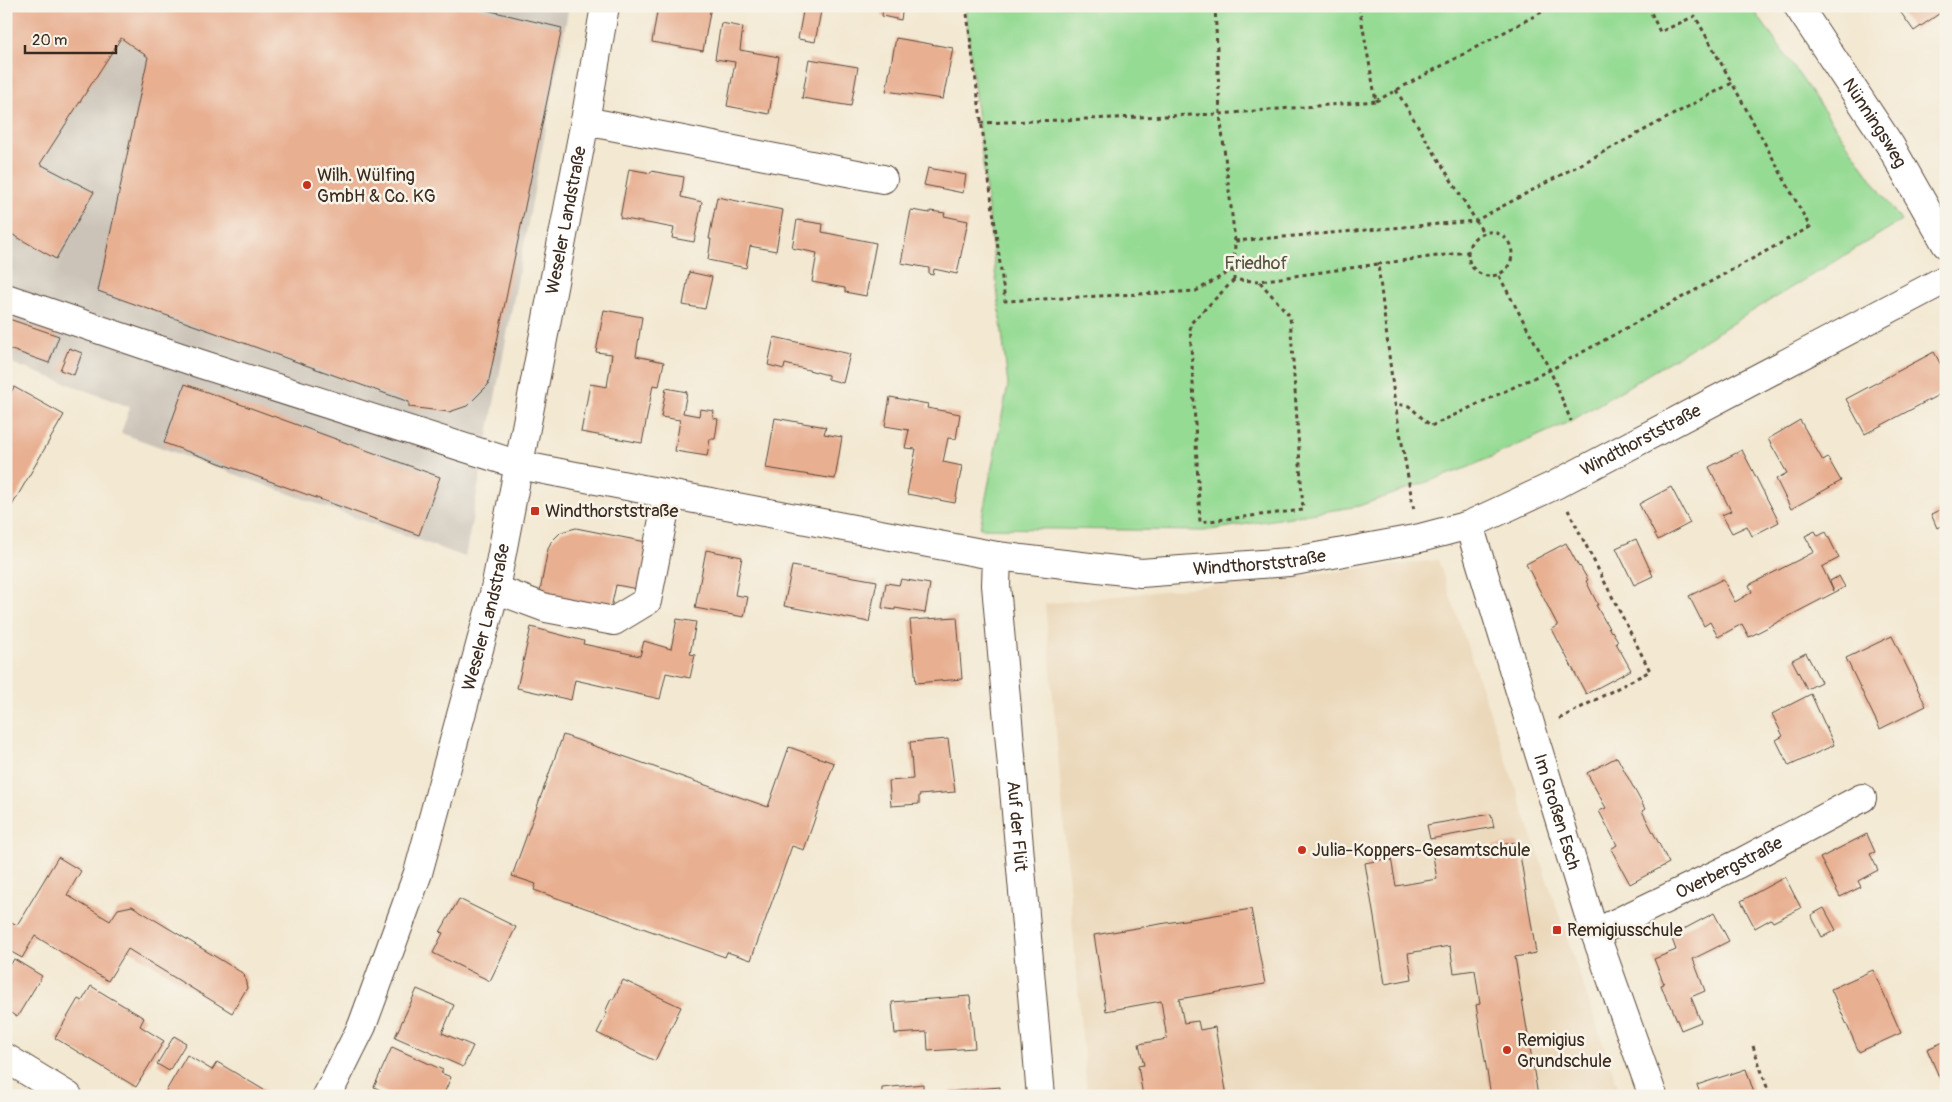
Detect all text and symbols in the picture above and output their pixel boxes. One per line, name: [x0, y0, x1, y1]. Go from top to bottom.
scale bar: [25, 22, 116, 54]
text: 20 m: [32, 31, 67, 50]
street label: Nünningsweg: [1837, 74, 1912, 172]
street label: Weseler Landstraße: [541, 144, 592, 296]
place label: Wilh. Wülfing GmbH & Co. KG: [317, 164, 436, 208]
marker: Wilh. Wülfing GmbH & Co. KG: [301, 179, 313, 191]
park label: Friedhof: [1224, 252, 1288, 275]
street label: Windthorststraße: [1576, 399, 1705, 482]
place label: Windthorststraße: [545, 500, 678, 523]
marker: Windthorststraße: [529, 505, 541, 517]
street label: Weseler Landstraße: [457, 542, 515, 693]
street label: Windthorststraße: [1192, 544, 1328, 581]
street label: Im Großen Esch: [1528, 751, 1585, 873]
street label: Auf der Flüt: [1001, 780, 1032, 873]
street label: Overbergstraße: [1672, 831, 1787, 904]
place label: Julia-Koppers-Gesamtschule: [1312, 839, 1530, 862]
marker: Julia-Koppers-Gesamtschule: [1296, 844, 1308, 856]
place label: Remigiusschule: [1567, 919, 1683, 942]
marker: Remigiusschule: [1551, 924, 1563, 936]
place label: Remigius Grundschule: [1517, 1029, 1611, 1073]
marker: Remigius Grundschule: [1501, 1044, 1513, 1056]

